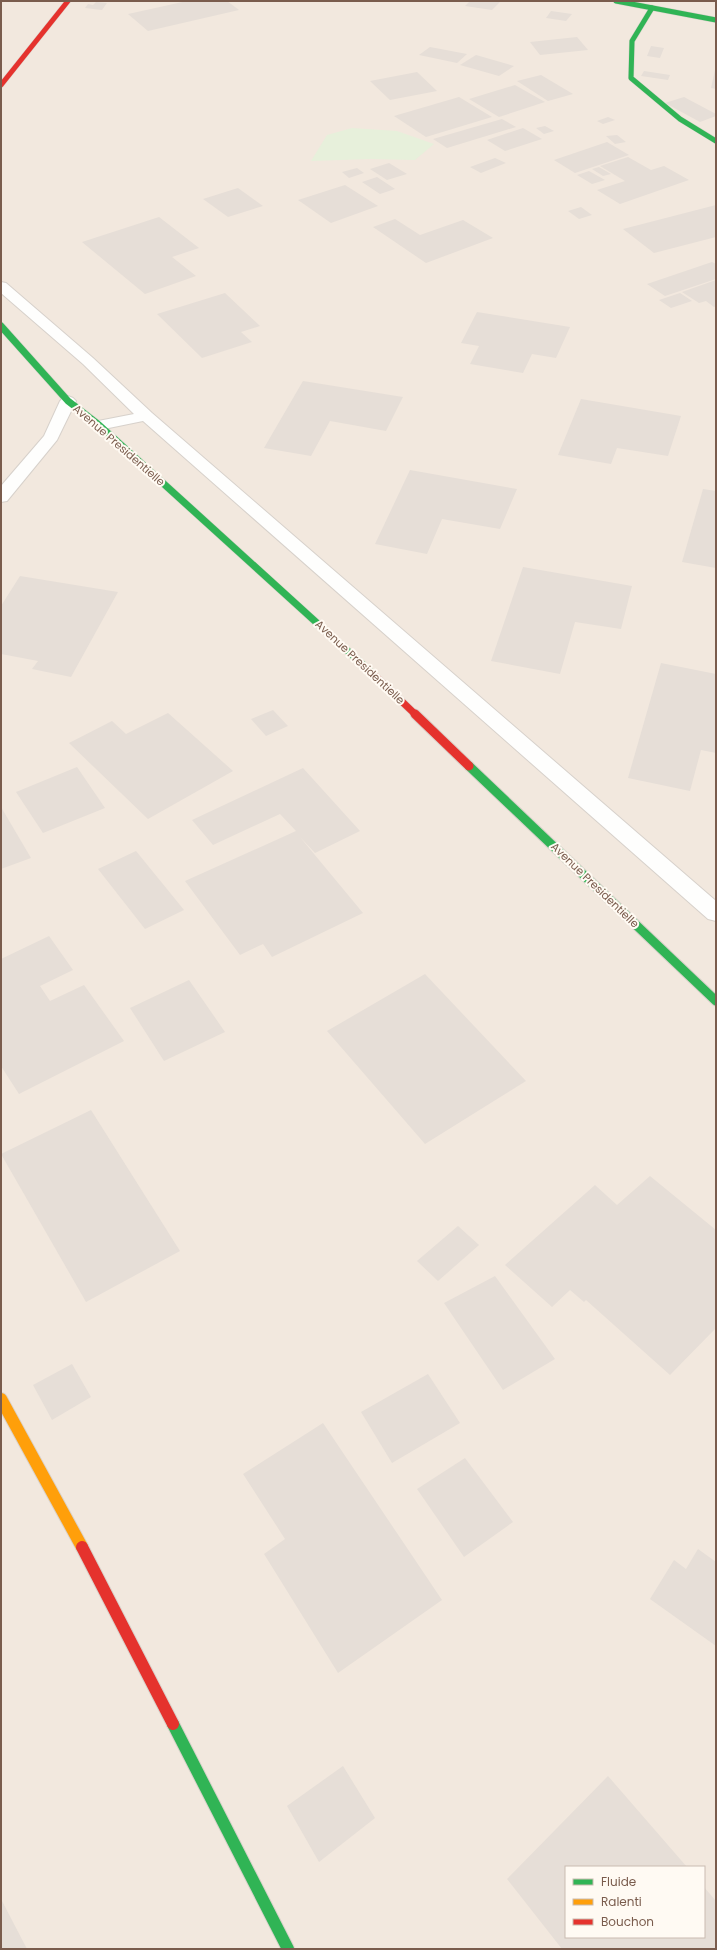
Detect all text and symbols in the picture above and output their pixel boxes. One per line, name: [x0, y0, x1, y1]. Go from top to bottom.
street label: Avenue Presidentielle: [70, 401, 169, 490]
street label: Avenue Presidentielle: [312, 616, 408, 708]
street label: Avenue Presidentielle: [547, 839, 643, 932]
legend: [565, 1866, 705, 1938]
text: Fluide: [601, 1873, 636, 1890]
text: Ralenti: [601, 1893, 642, 1910]
text: Bouchon: [601, 1913, 654, 1930]

